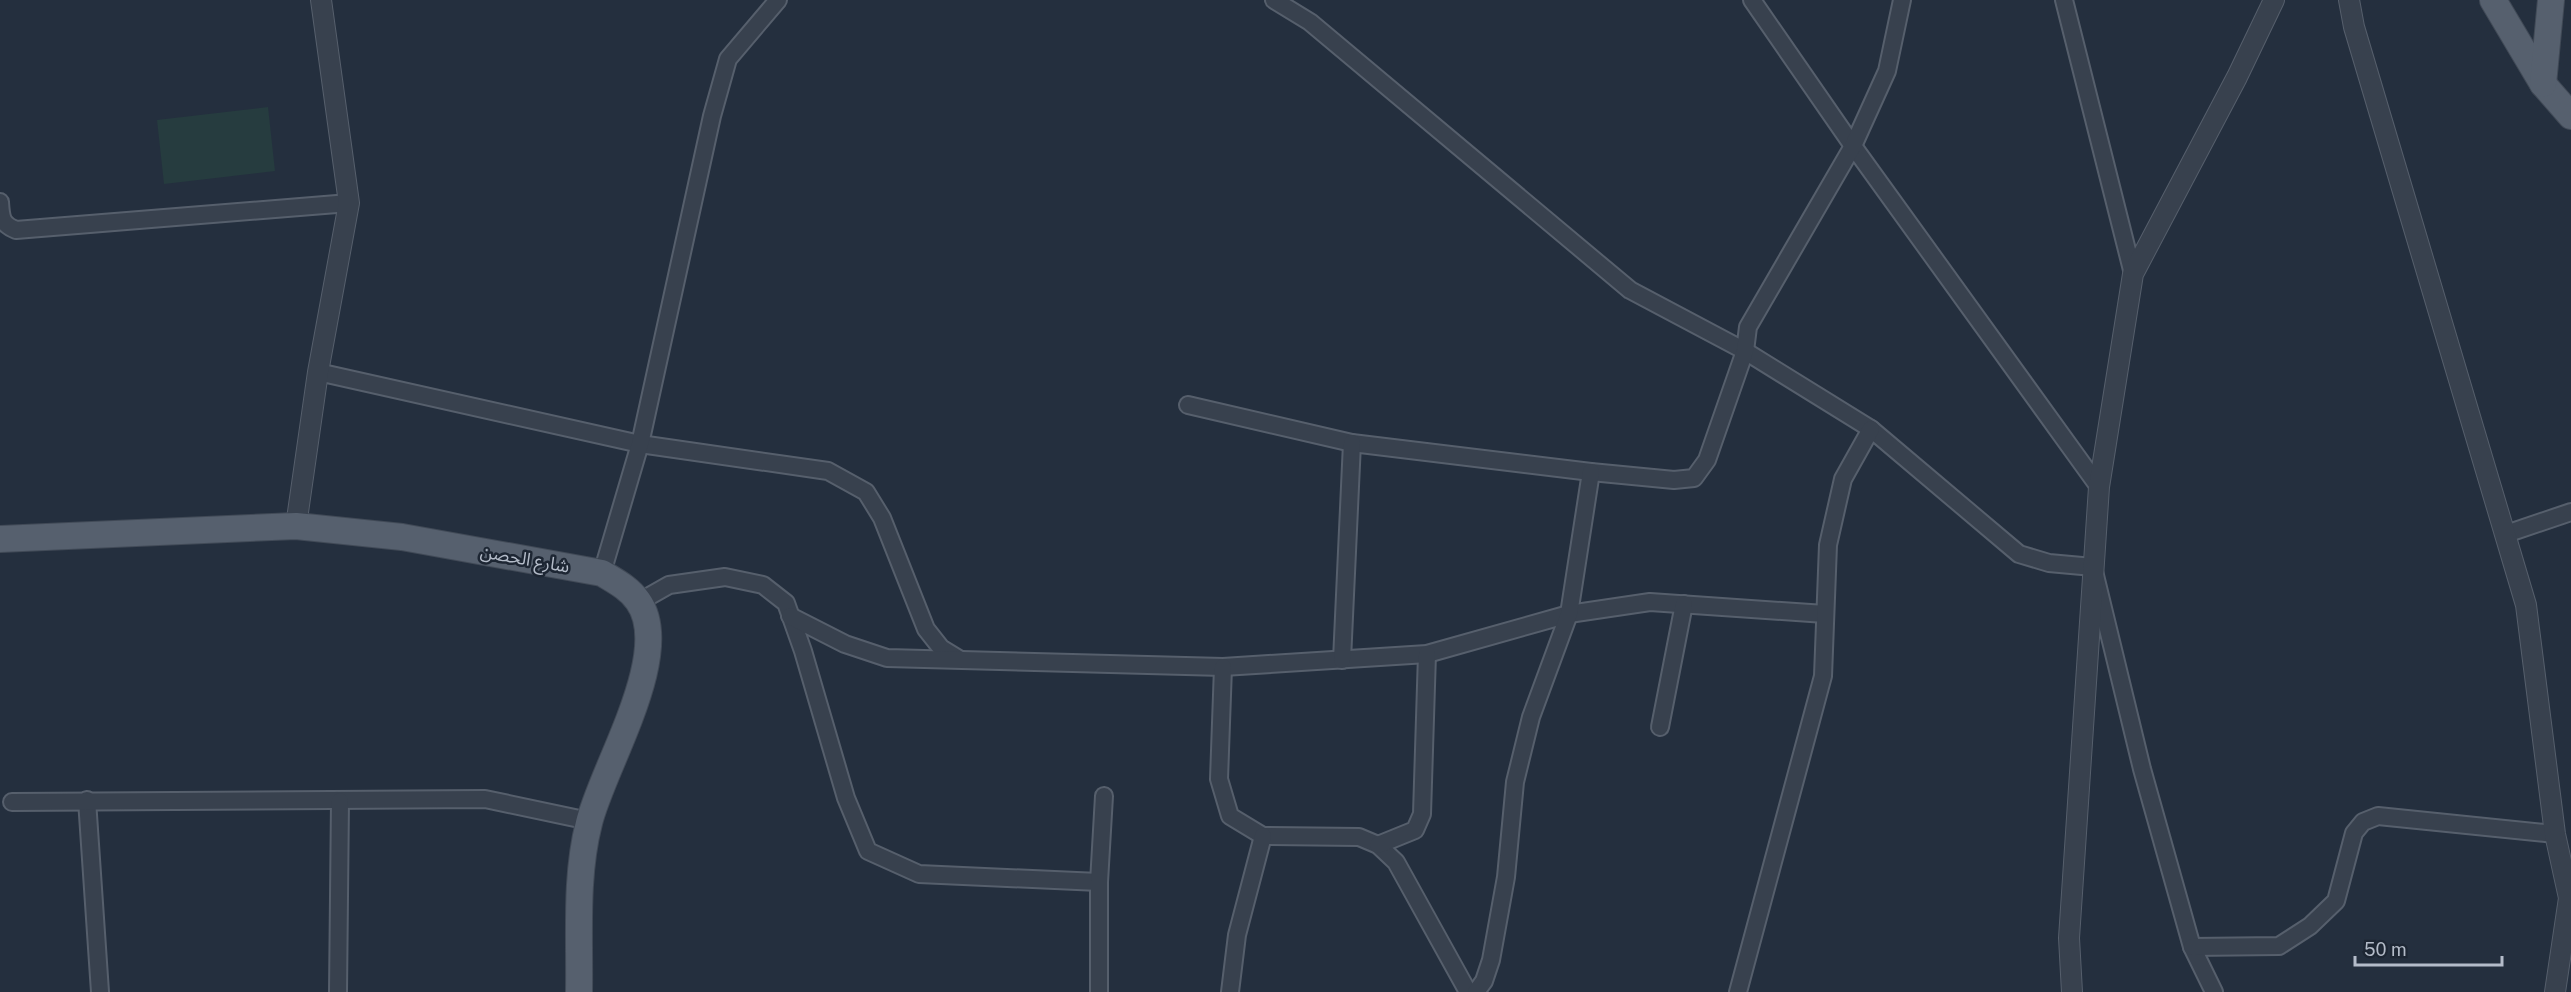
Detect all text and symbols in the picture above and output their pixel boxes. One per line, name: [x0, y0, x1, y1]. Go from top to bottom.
street label: شارع الحصن: [478, 540, 571, 581]
scale bar: [2355, 929, 2502, 967]
text: 50 m: [2364, 939, 2407, 960]

